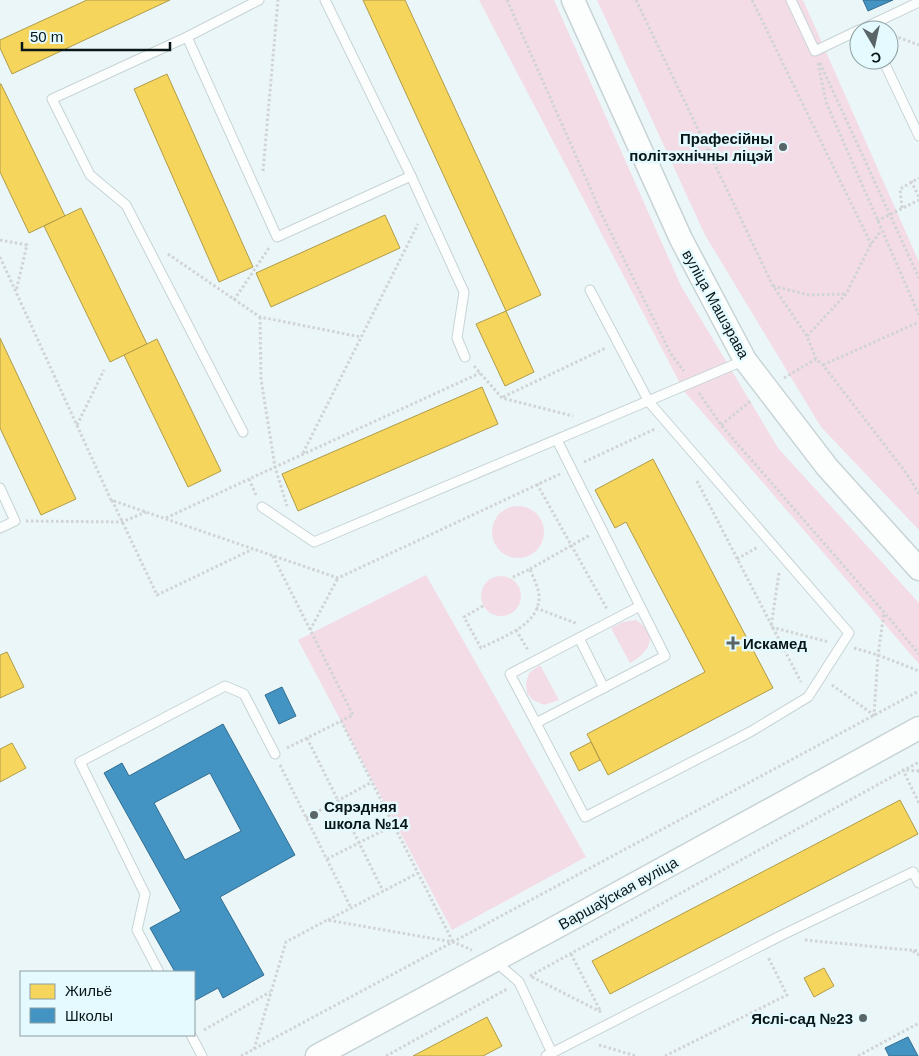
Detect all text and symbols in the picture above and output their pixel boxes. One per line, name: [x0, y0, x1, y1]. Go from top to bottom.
scale bar: [22, 20, 170, 52]
north arrow: [849, 20, 899, 70]
text: 50 m: [30, 28, 63, 45]
text: С: [870, 49, 882, 67]
place label: Прафесійны політэхнічны ліцэй: [629, 130, 773, 164]
marker: Прафесійны політэхнічны ліцэй: [777, 141, 789, 153]
street label: вуліца Машэрава: [679, 247, 753, 362]
place label: Искамед: [743, 635, 807, 652]
marker: Искамед: [727, 637, 739, 649]
place label: Сярэдняя школа №14: [324, 798, 409, 832]
marker: Сярэдняя школа №14: [308, 809, 320, 821]
street label: Варшаўская вуліца: [556, 853, 681, 933]
legend: [20, 971, 195, 1036]
text: Жильё: [65, 982, 112, 999]
text: Школы: [65, 1007, 113, 1024]
place label: Яслі-сад №23: [751, 1010, 853, 1027]
marker: Яслі-сад №23: [857, 1012, 869, 1024]

